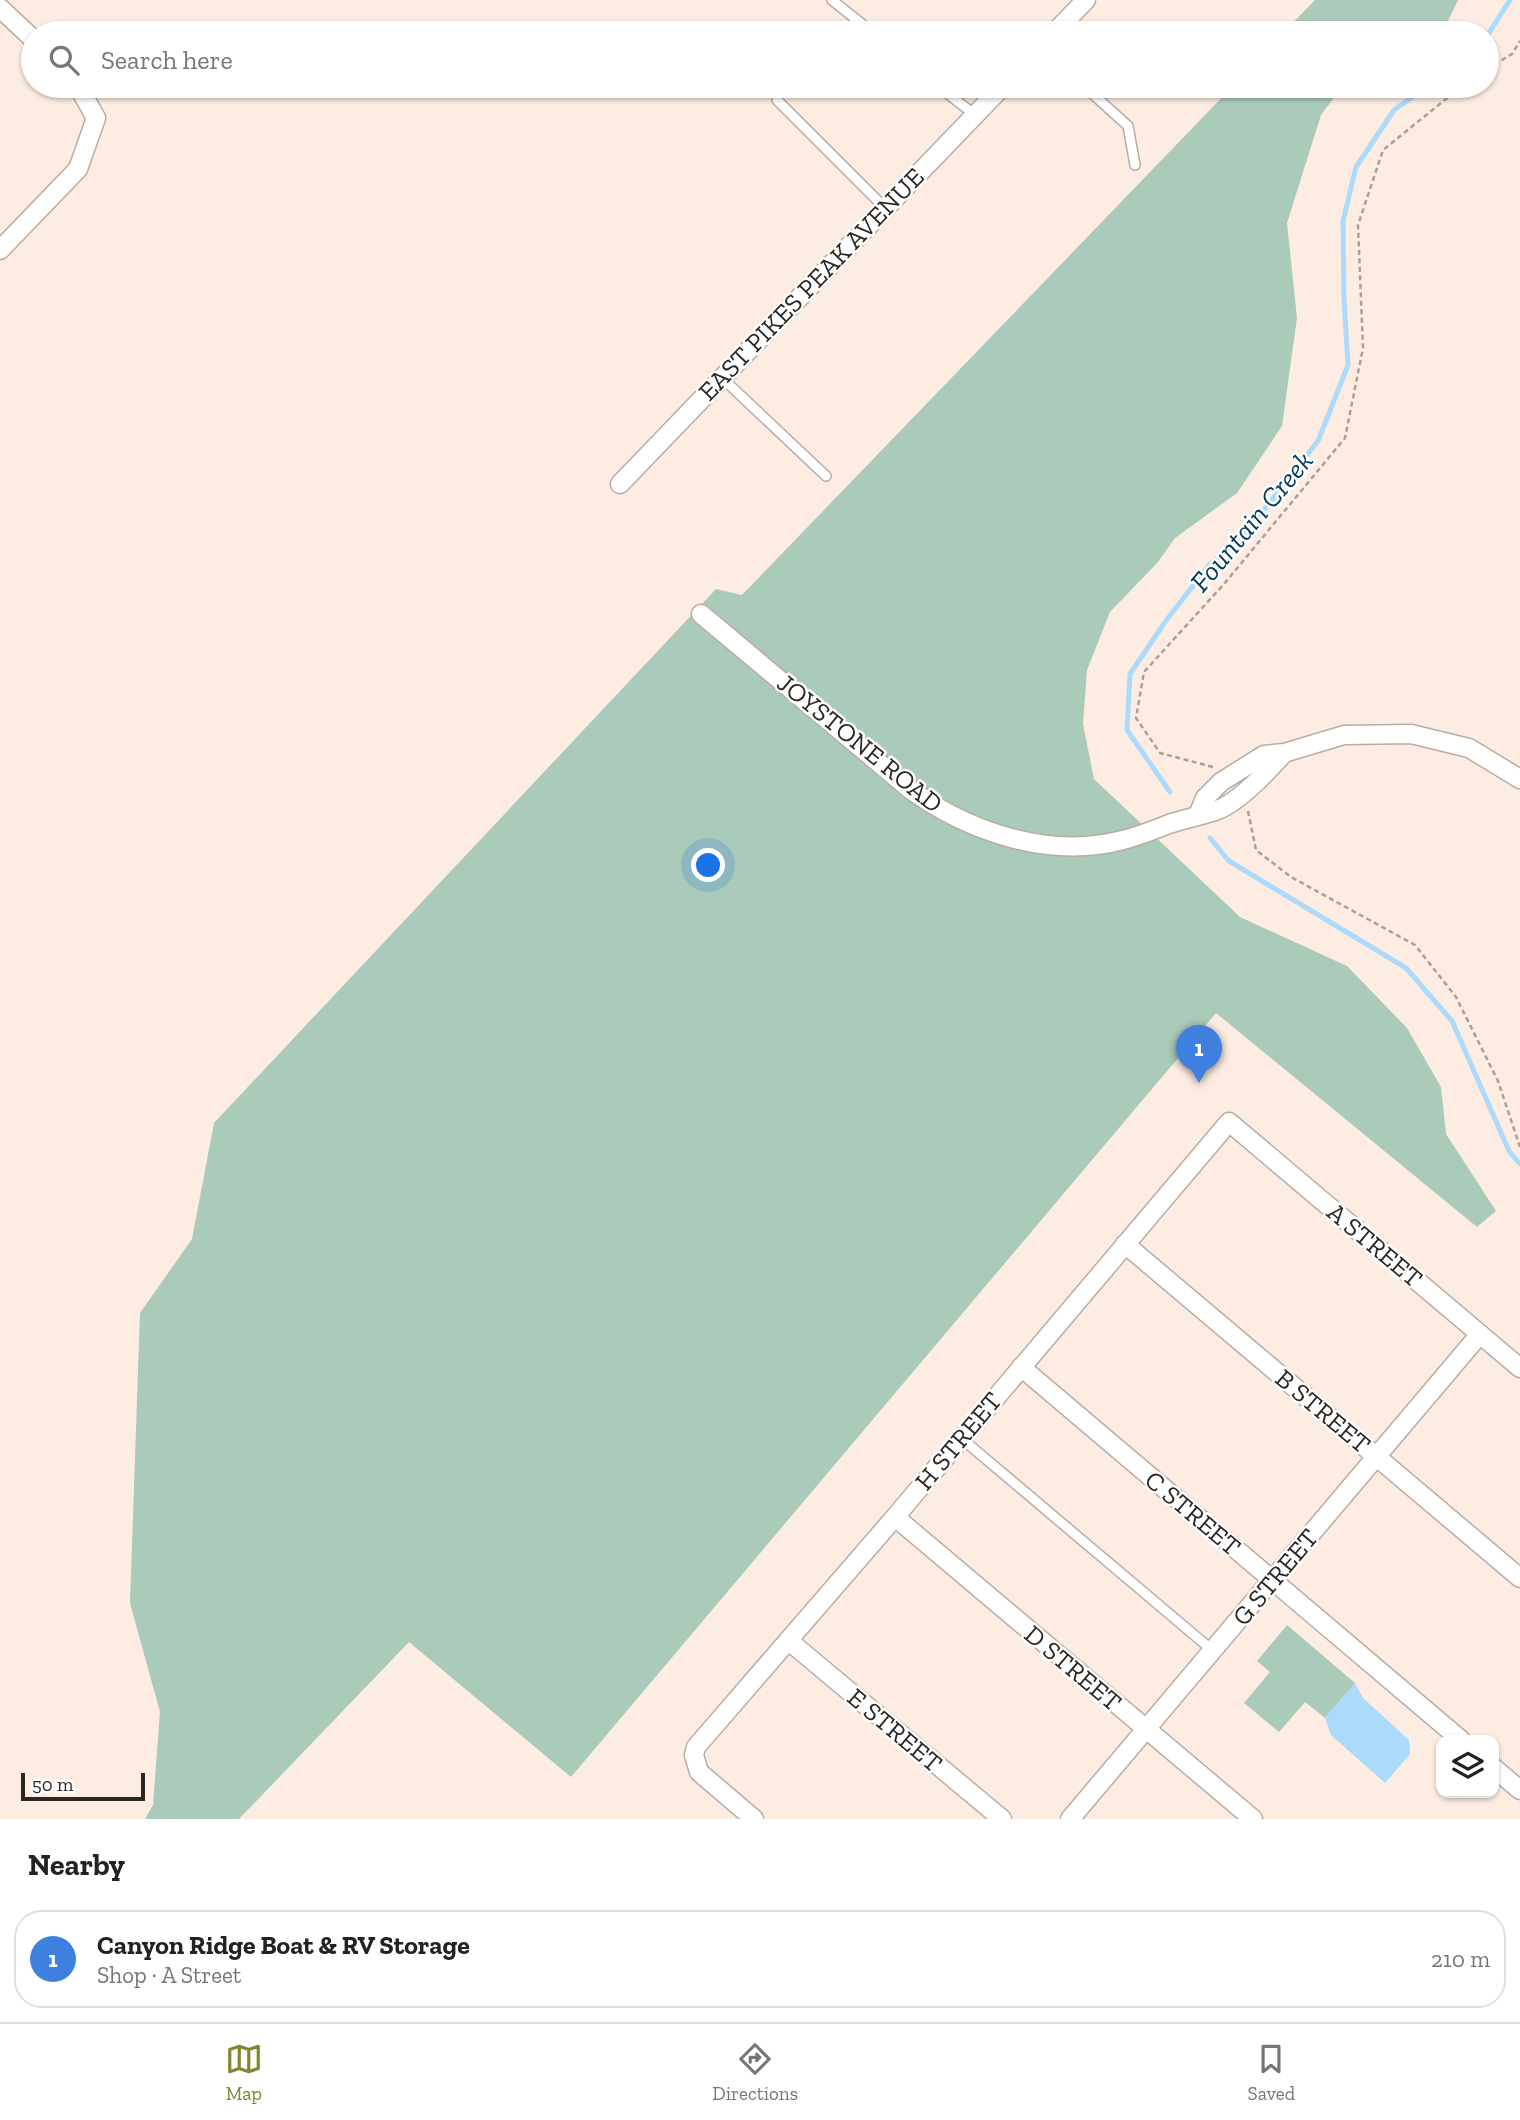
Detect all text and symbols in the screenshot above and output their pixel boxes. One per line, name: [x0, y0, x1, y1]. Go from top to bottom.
search box: [21, 21, 1499, 98]
icon: search: [45, 41, 83, 79]
text: Search here: [101, 44, 233, 76]
street label: EAST PIKES PEAK AVENUE: [691, 161, 931, 407]
water label: Fountain Creek: [1183, 444, 1320, 598]
street label: JOYSTONE ROAD: [771, 667, 949, 819]
your location: [691, 848, 725, 882]
pin: 1: [1176, 1025, 1222, 1083]
street label: A STREET: [1321, 1196, 1429, 1294]
street label: B STREET: [1269, 1362, 1377, 1460]
street label: H STREET: [908, 1385, 1008, 1497]
street label: C STREET: [1139, 1464, 1247, 1562]
street label: G STREET: [1225, 1522, 1325, 1632]
street label: D STREET: [1018, 1618, 1128, 1718]
street label: E STREET: [841, 1681, 949, 1779]
map controls: [1436, 1735, 1499, 1798]
button: layers: [1436, 1735, 1499, 1798]
scale bar: [21, 1770, 145, 1802]
text: 50 m: [32, 1773, 73, 1796]
text: Nearby: [28, 1847, 125, 1883]
text: Canyon Ridge Boat & RV Storage: [97, 1929, 470, 1961]
text: 1: [48, 1945, 58, 1973]
text: 210 m: [1431, 1945, 1490, 1973]
text: Shop · A Street: [97, 1961, 241, 1989]
tab: Map: [225, 2040, 263, 2105]
tab: Directions: [712, 2040, 798, 2105]
tab: Saved: [1248, 2040, 1295, 2105]

